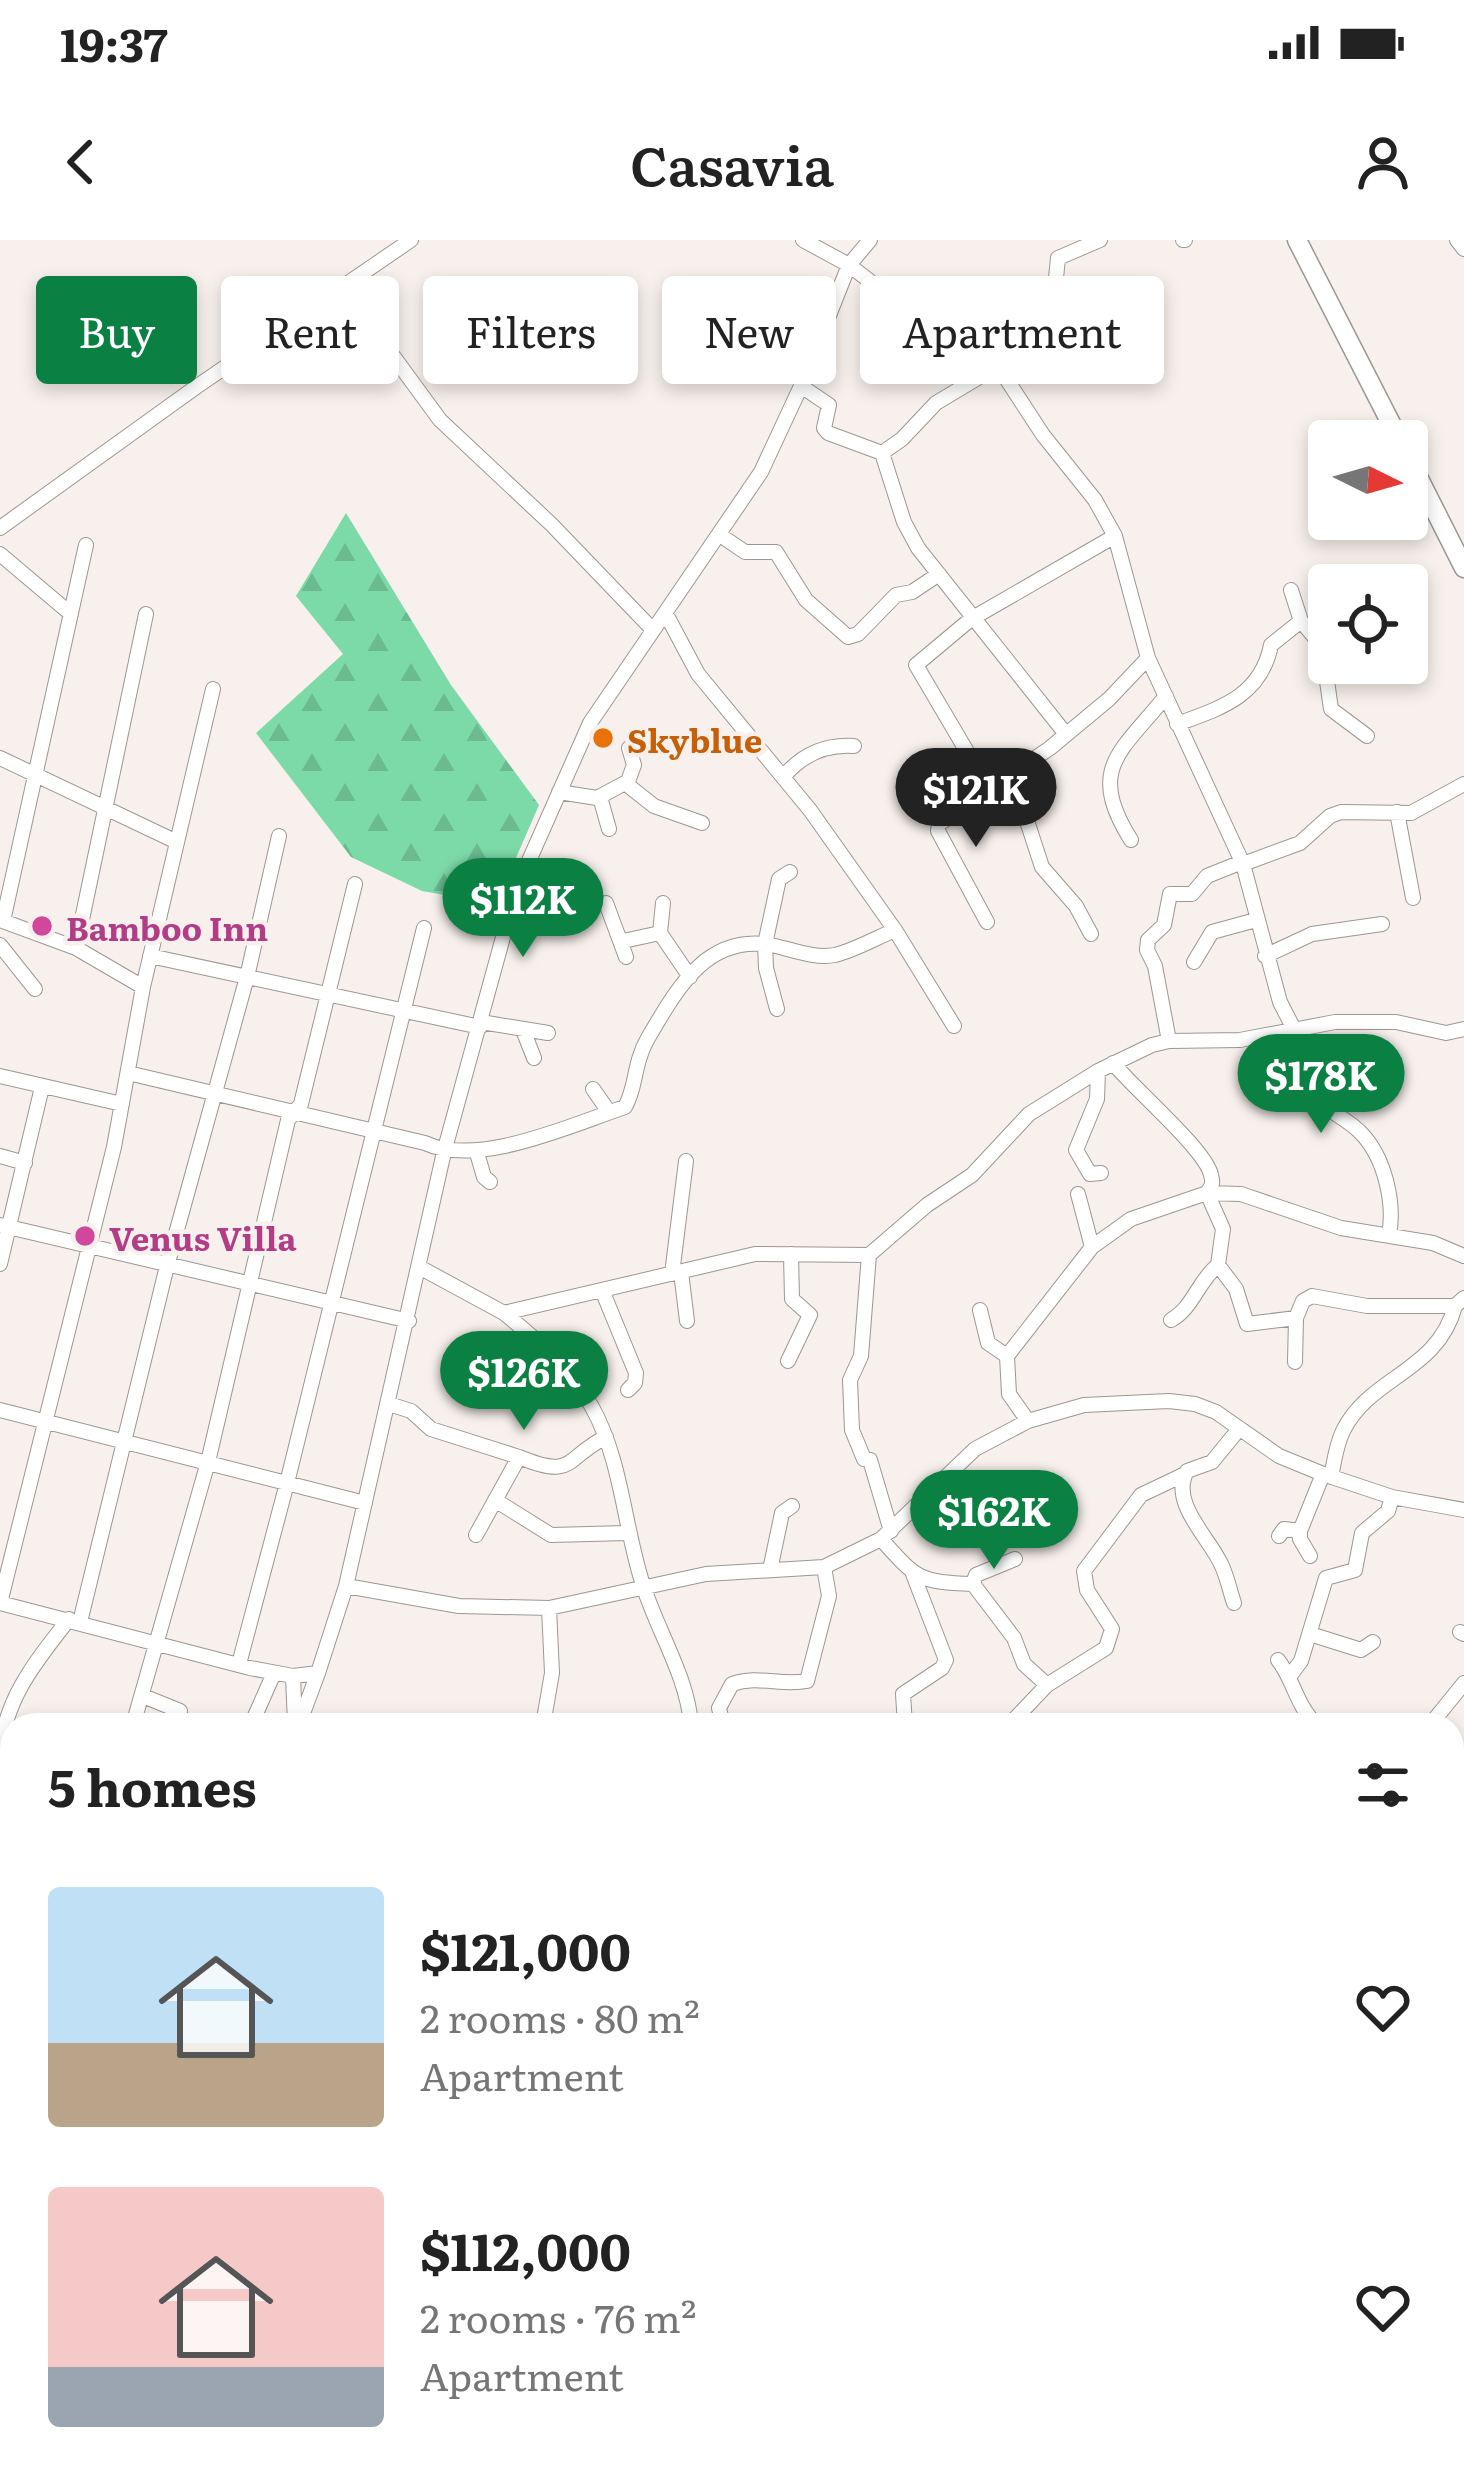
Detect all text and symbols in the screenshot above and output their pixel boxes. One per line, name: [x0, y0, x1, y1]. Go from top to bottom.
text: 19:37: [60, 9, 168, 76]
text: Casavia: [630, 122, 834, 203]
icon: back: [48, 129, 114, 195]
icon: person: [1350, 129, 1416, 195]
chip: Buy: [36, 276, 197, 384]
chip: Rent: [221, 276, 399, 384]
chip: Filters: [423, 276, 638, 384]
chip: New: [662, 276, 836, 384]
chip: Apartment: [860, 276, 1164, 384]
north arrow: [1308, 420, 1428, 540]
map controls: [1308, 420, 1428, 684]
button: locate: [1308, 564, 1428, 684]
place label: Skyblue: [627, 714, 762, 763]
marker: Skyblue: [590, 725, 616, 751]
pin: $121K: [892, 748, 1060, 850]
text: $121K: [922, 758, 1030, 816]
pin: $112K: [439, 858, 607, 960]
text: $112K: [469, 868, 577, 926]
place label: Bamboo Inn: [66, 902, 268, 951]
marker: Bamboo Inn: [29, 913, 55, 939]
pin: $178K: [1237, 1034, 1405, 1136]
text: $178K: [1265, 1044, 1377, 1102]
place label: Venus Villa: [109, 1212, 297, 1261]
marker: Venus Villa: [72, 1223, 98, 1249]
pin: $126K: [440, 1331, 608, 1433]
text: $126K: [467, 1341, 581, 1399]
pin: $162K: [910, 1470, 1078, 1572]
text: $162K: [937, 1480, 1051, 1538]
text: 5 homes: [48, 1747, 257, 1823]
icon: filters: [1350, 1752, 1416, 1818]
text: $121,000: [420, 1911, 631, 1987]
icon: home: [144, 1935, 288, 2079]
icon: heart: [1350, 1974, 1416, 2040]
text: 2 rooms · 80 m²: [420, 1987, 700, 2045]
text: Apartment: [420, 2045, 624, 2103]
text: $112,000: [420, 2211, 631, 2287]
icon: home: [144, 2235, 288, 2379]
icon: heart: [1350, 2274, 1416, 2340]
text: 2 rooms · 76 m²: [420, 2287, 696, 2345]
text: Apartment: [420, 2345, 624, 2403]

